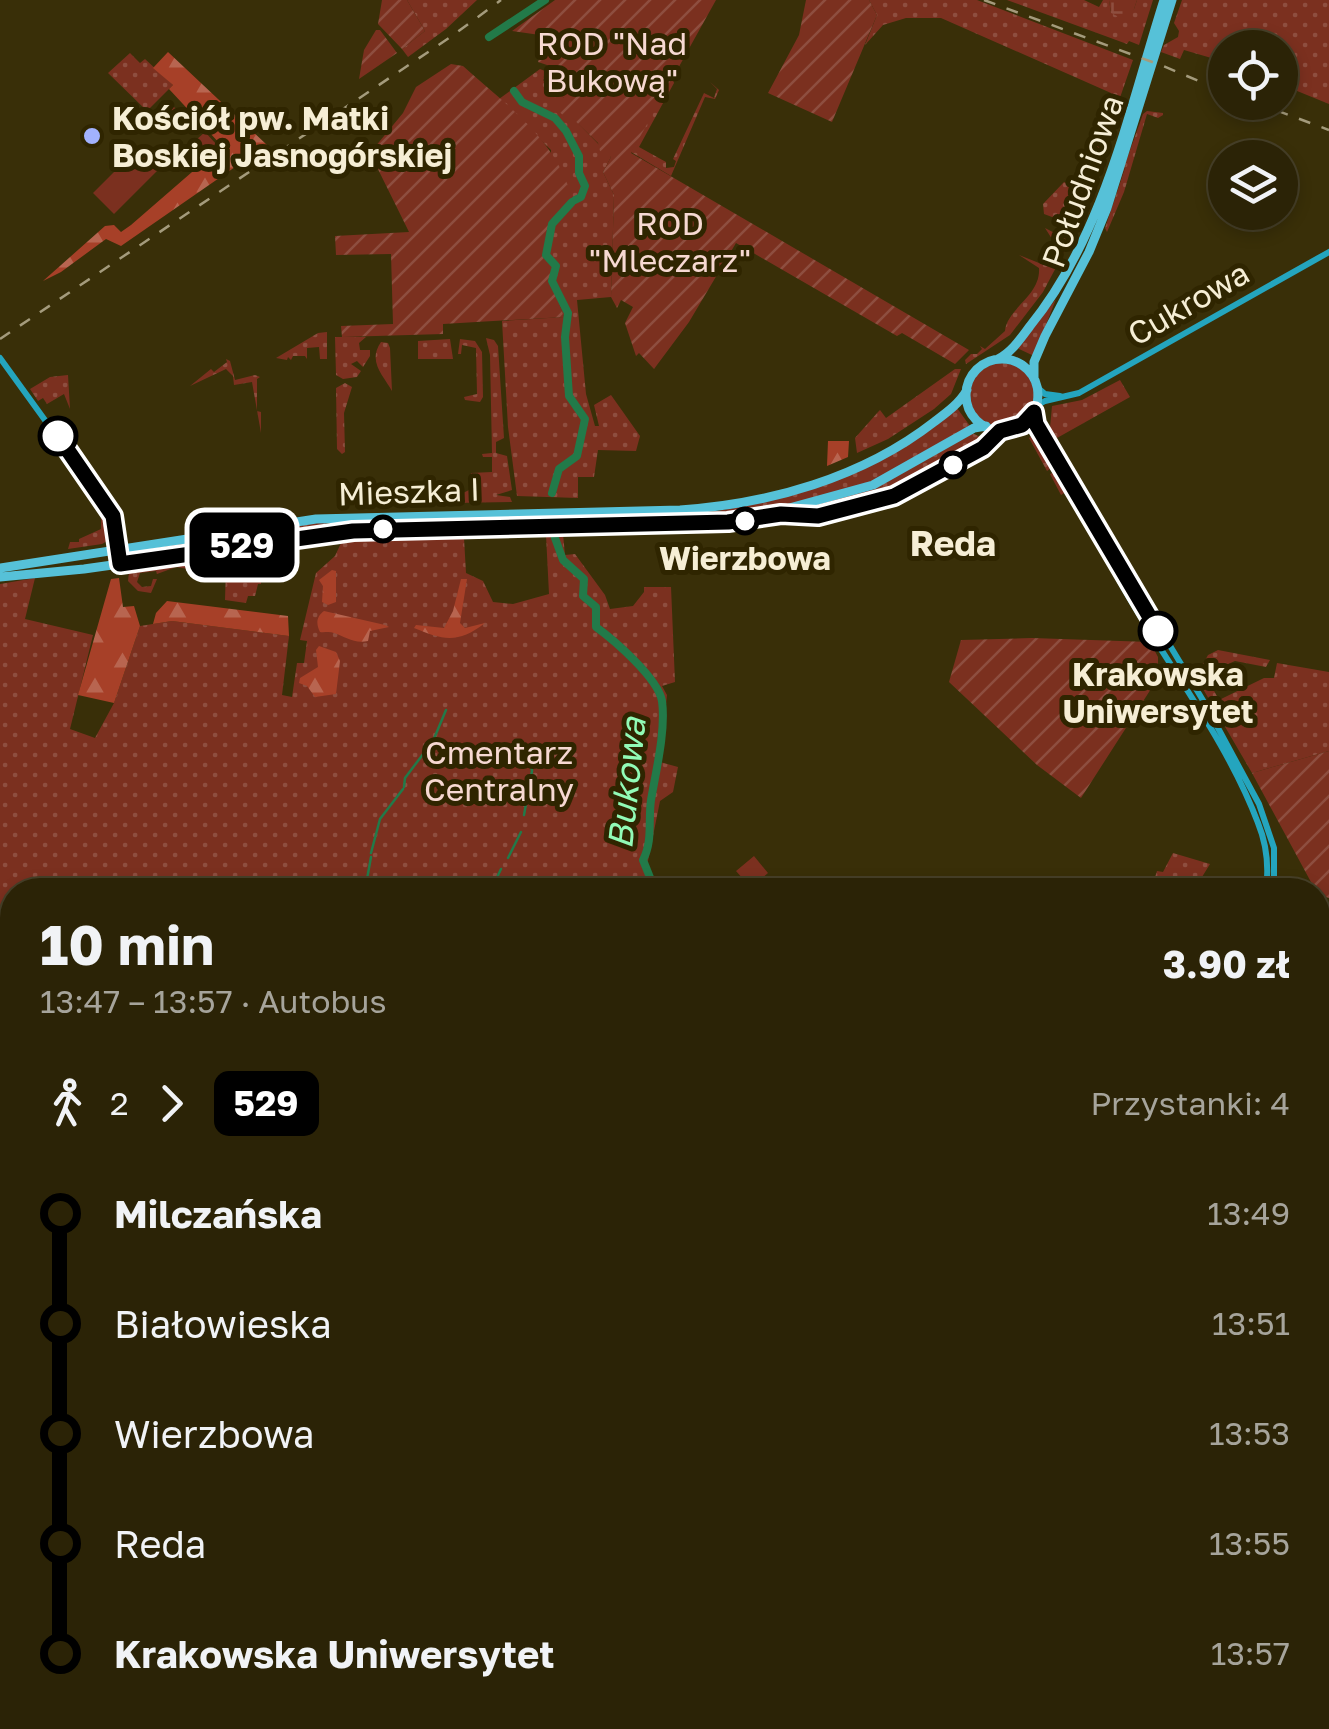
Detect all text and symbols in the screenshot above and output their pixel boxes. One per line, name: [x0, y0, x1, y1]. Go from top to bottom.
park label: ROD "Nad Bukową": [537, 24, 687, 99]
map controls: [1208, 30, 1298, 230]
button: locate: [1208, 30, 1298, 120]
street label: Południowa: [1033, 90, 1131, 272]
place label: Kościół pw. Matki Boskiej Jasnogórskiej: [112, 99, 452, 174]
marker: Kościół pw. Matki Boskiej Jasnogórskiej: [81, 125, 103, 147]
button: layers: [1208, 140, 1298, 230]
park label: ROD "Mleczarz": [589, 204, 751, 279]
street label: Cukrowa: [1121, 253, 1255, 353]
unlabelled marker: [39, 417, 77, 455]
unlabelled marker: [940, 452, 966, 478]
street label: Mieszka I: [337, 470, 481, 512]
marker: Wierzbowa: [732, 508, 758, 534]
line badge: 529: [184, 512, 300, 578]
unlabelled marker: [370, 516, 396, 542]
district label: Reda: [910, 522, 996, 564]
text: 529: [210, 524, 274, 566]
place label: Wierzbowa: [659, 539, 831, 577]
marker: Krakowska Uniwersytet: [1139, 612, 1177, 650]
place label: Krakowska Uniwersytet: [1062, 655, 1254, 730]
water label: Bukowa: [598, 714, 654, 851]
park label: Cmentarz Centralny: [424, 733, 574, 808]
text: 10 min: [40, 911, 214, 977]
text: 3.90 zł: [1163, 941, 1290, 986]
text: 13:47 – 13:57 · Autobus: [40, 982, 386, 1020]
icon: walk: [40, 1076, 95, 1131]
icon: forward: [144, 1076, 199, 1131]
text: 529: [234, 1082, 299, 1124]
text: 2: [110, 1084, 129, 1122]
text: Przystanki: 4: [1090, 1084, 1290, 1122]
text: Milczańska: [114, 1191, 322, 1236]
text: 13:49: [1207, 1194, 1290, 1232]
text: Białowieska: [114, 1301, 332, 1346]
text: 13:51: [1212, 1304, 1290, 1342]
text: Wierzbowa: [114, 1411, 315, 1456]
text: 13:53: [1209, 1414, 1290, 1452]
text: Reda: [114, 1521, 206, 1566]
text: 13:55: [1209, 1524, 1290, 1562]
text: Krakowska Uniwersytet: [114, 1631, 554, 1676]
text: 13:57: [1211, 1634, 1290, 1672]

